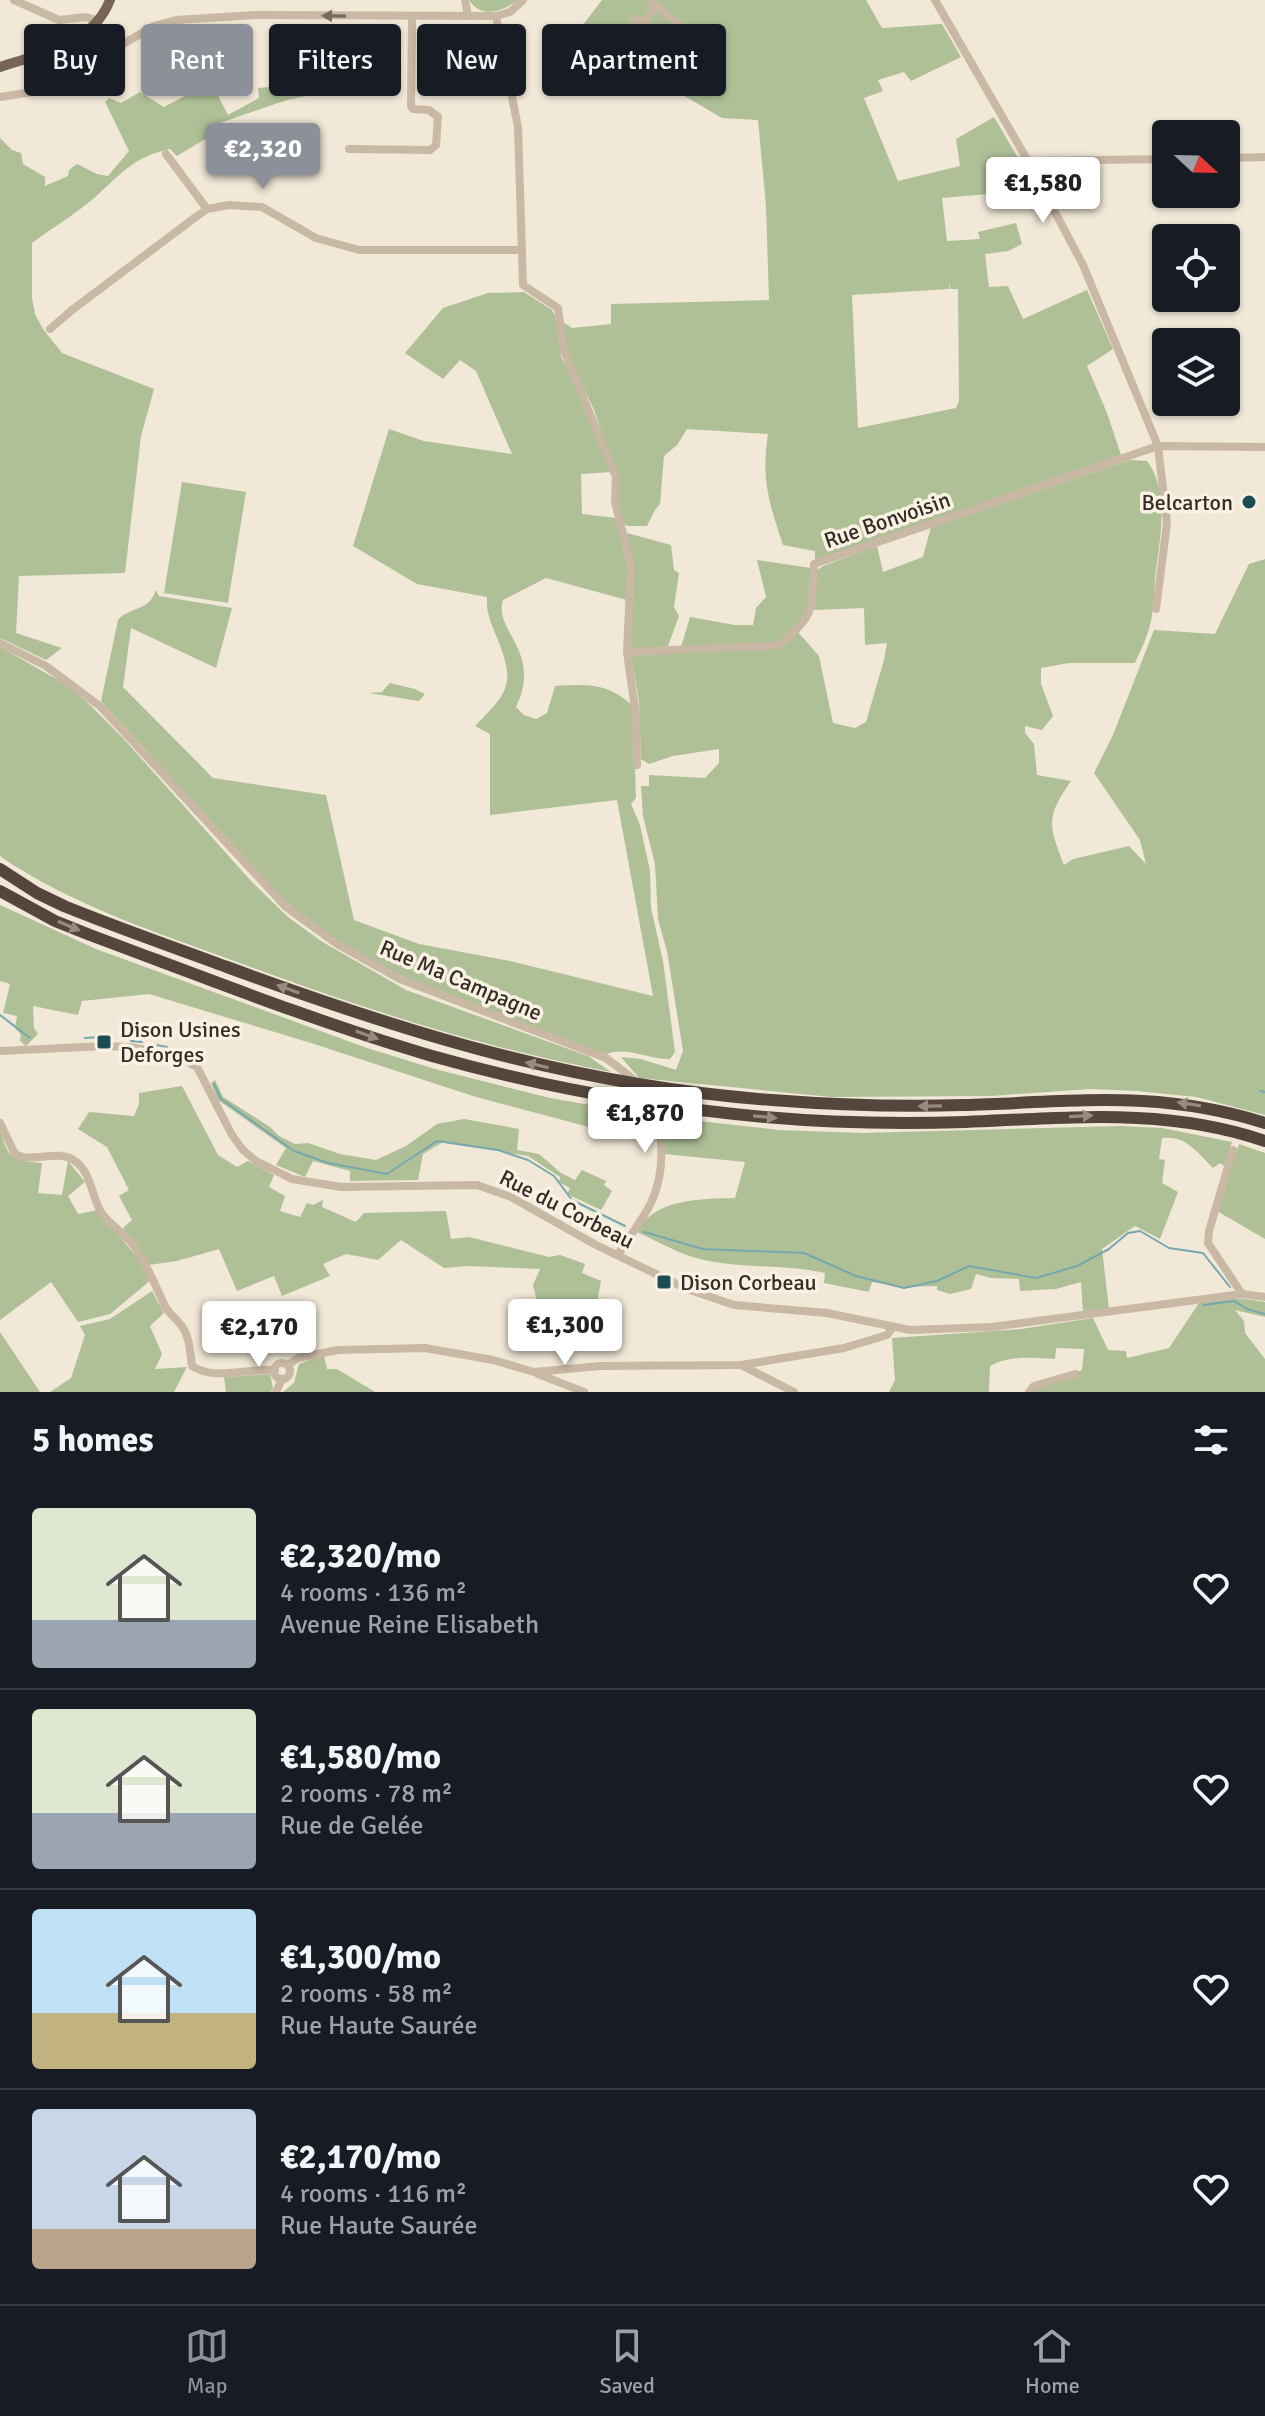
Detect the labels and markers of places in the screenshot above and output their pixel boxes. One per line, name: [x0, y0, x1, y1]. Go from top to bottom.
pin: €2,320: [198, 123, 328, 191]
pin: €1,580: [978, 157, 1108, 225]
place label: Belcarton: [1141, 489, 1233, 516]
marker: Belcarton: [1240, 493, 1258, 511]
place label: Dison Usines Deforges: [120, 1016, 241, 1068]
marker: Dison Usines Deforges: [95, 1033, 113, 1051]
pin: €1,870: [580, 1087, 710, 1155]
place label: Dison Corbeau: [680, 1269, 817, 1296]
marker: Dison Corbeau: [655, 1273, 673, 1291]
pin: €1,300: [500, 1299, 630, 1367]
pin: €2,170: [194, 1301, 324, 1369]

